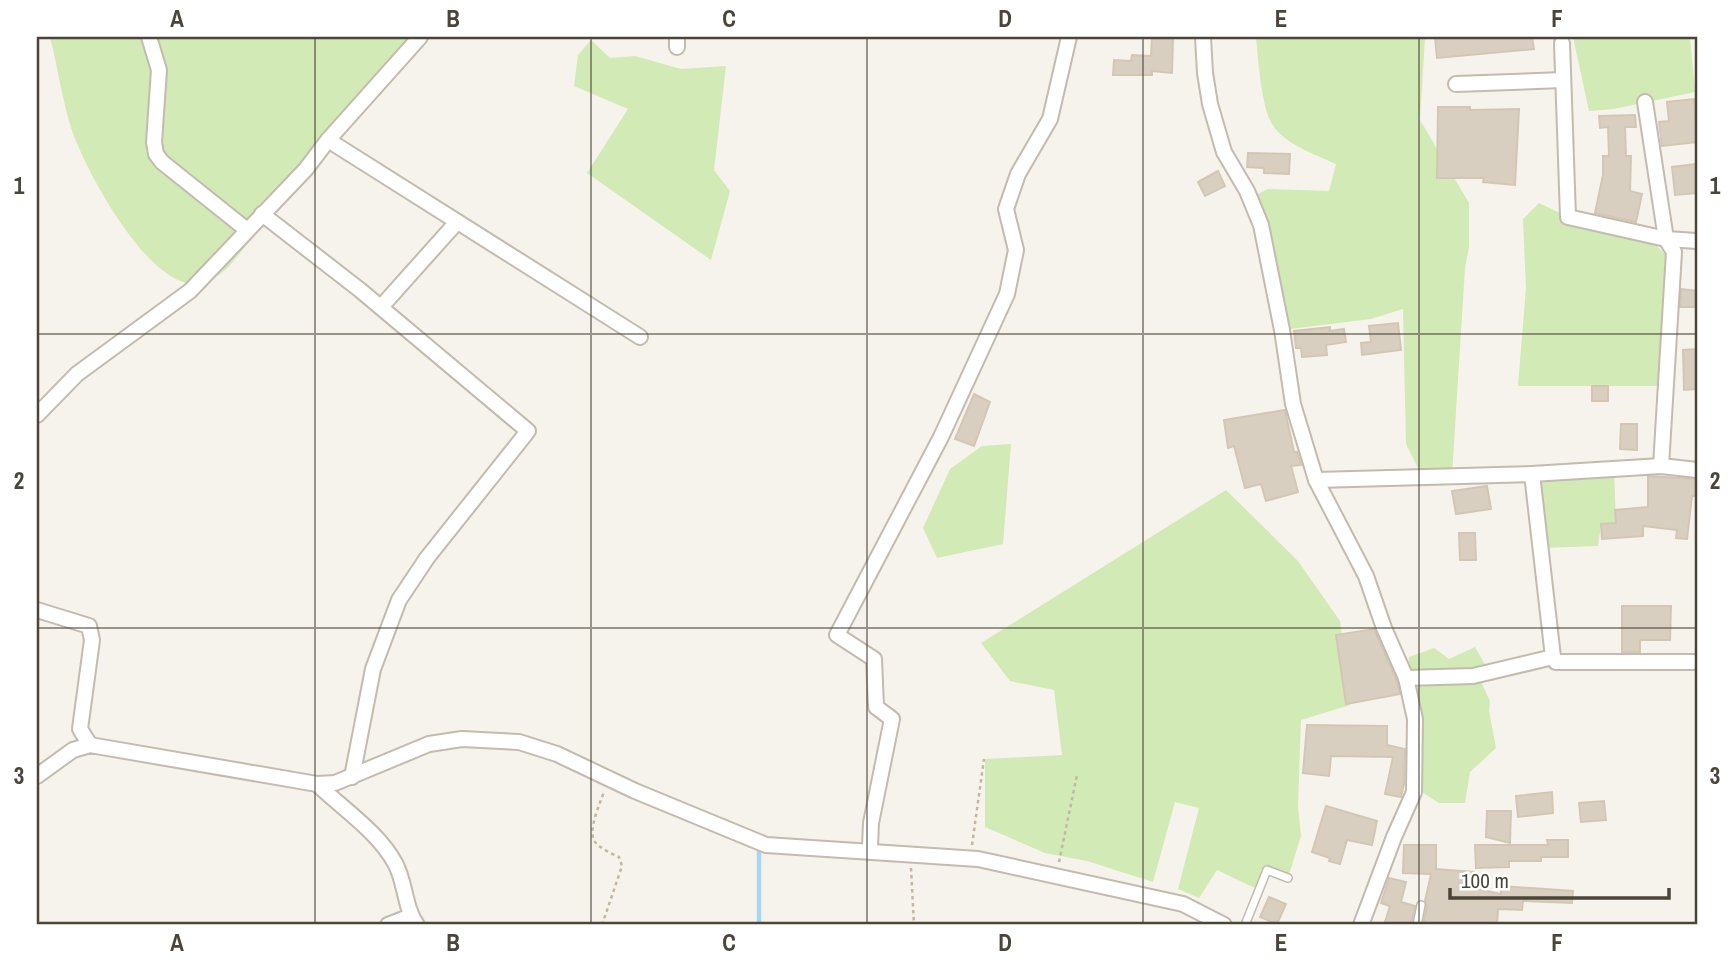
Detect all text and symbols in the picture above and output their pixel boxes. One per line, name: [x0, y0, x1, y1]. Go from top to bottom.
text: A: [170, 3, 184, 34]
text: B: [446, 3, 460, 34]
text: C: [722, 3, 736, 34]
text: D: [998, 3, 1012, 34]
text: E: [1275, 3, 1287, 34]
text: F: [1551, 3, 1563, 34]
text: 1: [14, 170, 25, 201]
text: 1: [1710, 170, 1721, 201]
text: 2: [14, 465, 24, 496]
text: 2: [1710, 465, 1720, 496]
text: 3: [14, 760, 24, 791]
text: 3: [1710, 760, 1720, 791]
scale bar: [1450, 857, 1669, 901]
text: 100 m: [1461, 866, 1509, 895]
text: A: [170, 927, 184, 958]
text: B: [446, 927, 460, 958]
text: C: [722, 927, 736, 958]
text: D: [998, 927, 1012, 958]
text: E: [1275, 927, 1287, 958]
text: F: [1551, 927, 1563, 958]

